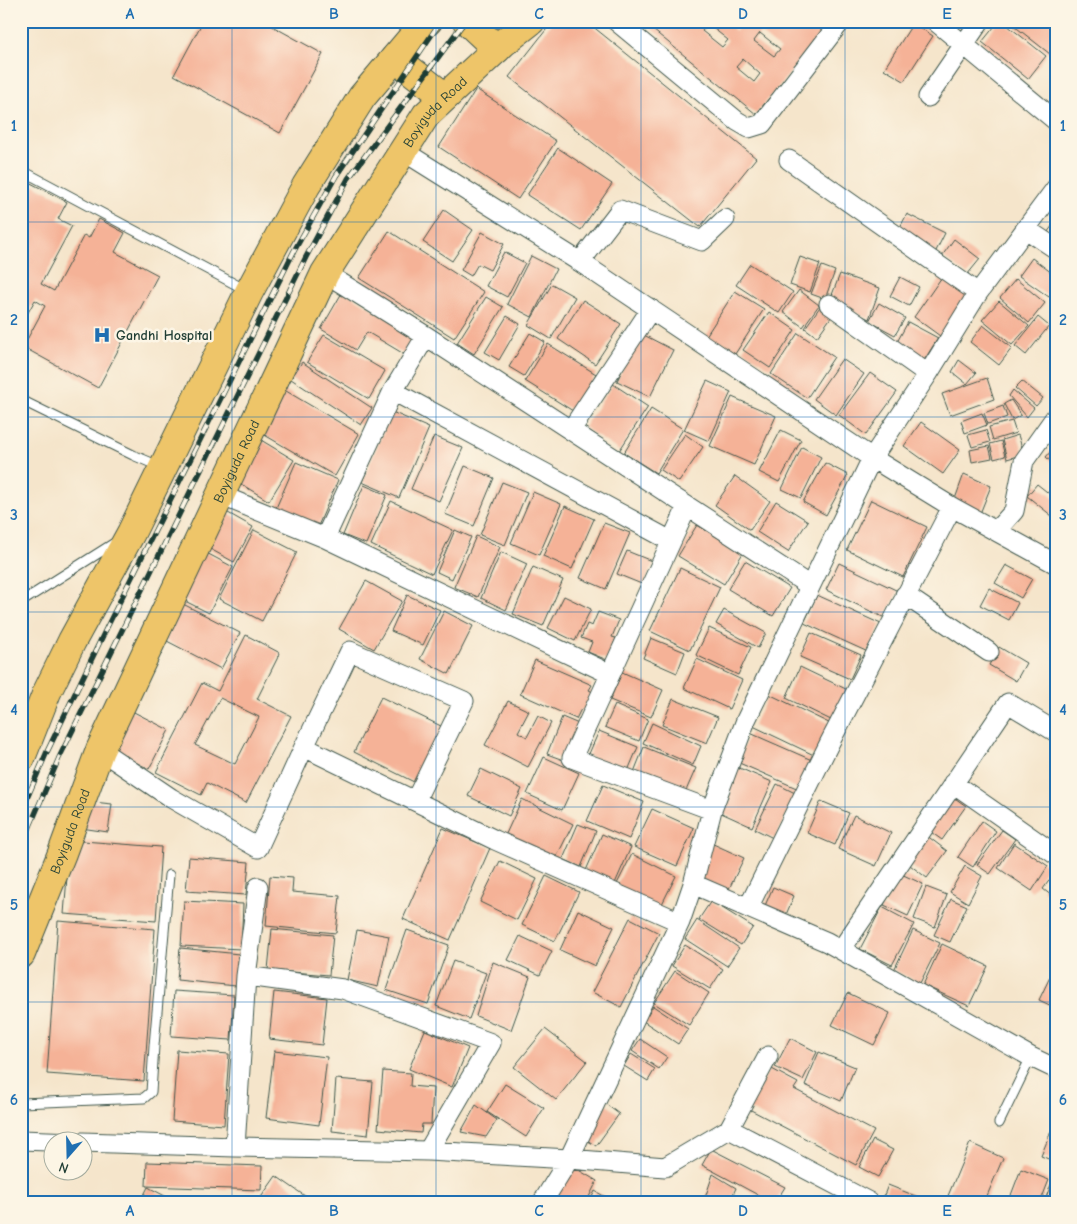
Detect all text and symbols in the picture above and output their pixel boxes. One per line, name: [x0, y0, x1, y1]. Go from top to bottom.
text: A: [126, 5, 135, 23]
text: B: [329, 5, 339, 23]
text: C: [534, 5, 544, 23]
text: D: [738, 5, 748, 23]
text: E: [942, 5, 952, 23]
street label: Boyiguda Road: [399, 73, 471, 150]
text: 1: [11, 117, 17, 135]
text: 1: [1060, 117, 1066, 135]
text: 2: [10, 311, 18, 329]
text: 2: [1059, 311, 1067, 329]
hospital icon: Gandhi Hospital: [92, 325, 112, 345]
place label: Gandhi Hospital: [116, 327, 212, 344]
street label: Boyiguda Road: [209, 417, 263, 505]
text: 3: [10, 506, 18, 524]
text: 3: [1059, 506, 1067, 524]
text: 4: [10, 701, 18, 719]
text: 4: [1059, 701, 1067, 719]
street label: Boyiguda Road: [46, 786, 93, 876]
text: 5: [10, 896, 18, 914]
text: 5: [1059, 896, 1067, 914]
text: 6: [10, 1091, 18, 1109]
text: 6: [1059, 1091, 1067, 1109]
north arrow: [42, 1132, 92, 1182]
text: N: [57, 1158, 71, 1177]
text: A: [126, 1202, 135, 1220]
text: B: [329, 1202, 339, 1220]
text: C: [534, 1202, 544, 1220]
text: D: [738, 1202, 748, 1220]
text: E: [942, 1202, 952, 1220]

